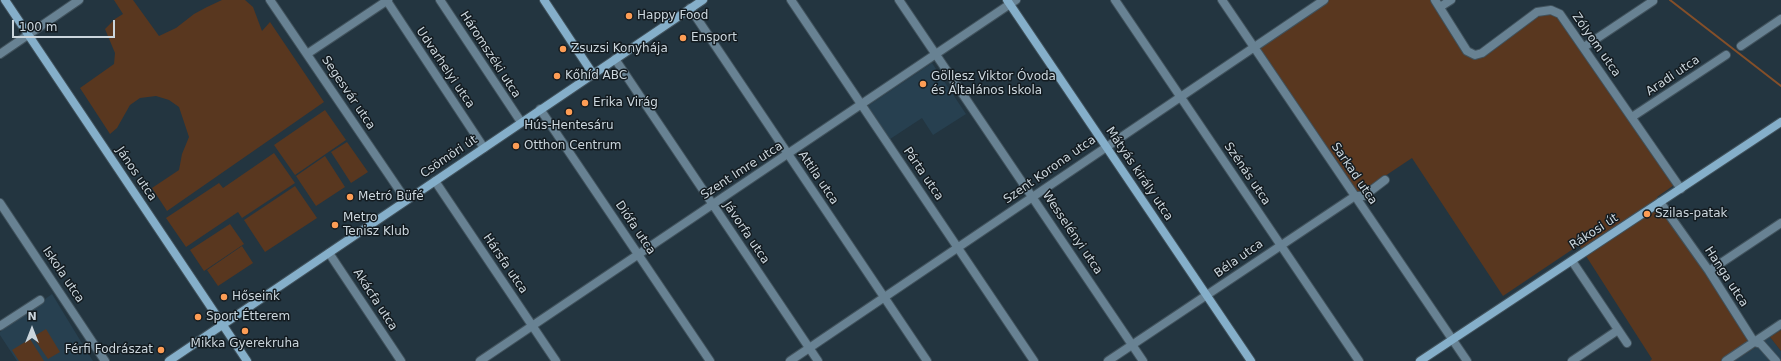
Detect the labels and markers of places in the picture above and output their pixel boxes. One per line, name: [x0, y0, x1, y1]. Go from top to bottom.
place label: Happy Food: [637, 9, 708, 23]
marker: Happy Food: [624, 11, 634, 21]
place label: Ensport: [691, 31, 737, 45]
marker: Ensport: [678, 33, 688, 43]
place label: Zsuzsi Konyhája: [571, 42, 668, 56]
marker: Zsuzsi Konyhája: [558, 44, 568, 54]
place label: Kőhíd ABC: [565, 69, 627, 83]
place label: Göllesz Viktor Óvoda és Általános Iskola: [931, 70, 1056, 98]
marker: Kőhíd ABC: [552, 71, 562, 81]
marker: Göllesz Viktor Óvoda és Általános Iskola: [918, 79, 928, 89]
place label: Erika Virág: [593, 96, 658, 110]
marker: Erika Virág: [580, 98, 590, 108]
marker: Hús-Hentesáru: [564, 107, 574, 117]
place label: Hús-Hentesáru: [524, 119, 614, 133]
place label: Otthon Centrum: [524, 139, 622, 153]
marker: Otthon Centrum: [511, 141, 521, 151]
place label: Metró Büfé: [358, 190, 424, 204]
marker: Metró Büfé: [345, 192, 355, 202]
place label: Szilas-patak: [1655, 207, 1727, 221]
marker: Szilas-patak: [1642, 209, 1652, 219]
place label: Metro Tenisz Klub: [343, 211, 409, 239]
marker: Metro Tenisz Klub: [330, 220, 340, 230]
place label: Hőseink: [232, 290, 280, 304]
marker: Hőseink: [219, 292, 229, 302]
place label: Sport Étterem: [206, 310, 290, 324]
marker: Sport Étterem: [193, 312, 203, 322]
marker: Mikka Gyerekruha: [240, 326, 250, 336]
place label: Mikka Gyerekruha: [191, 337, 299, 351]
place label: Férfi Fodrászat: [65, 343, 153, 357]
marker: Férfi Fodrászat: [156, 345, 166, 355]

